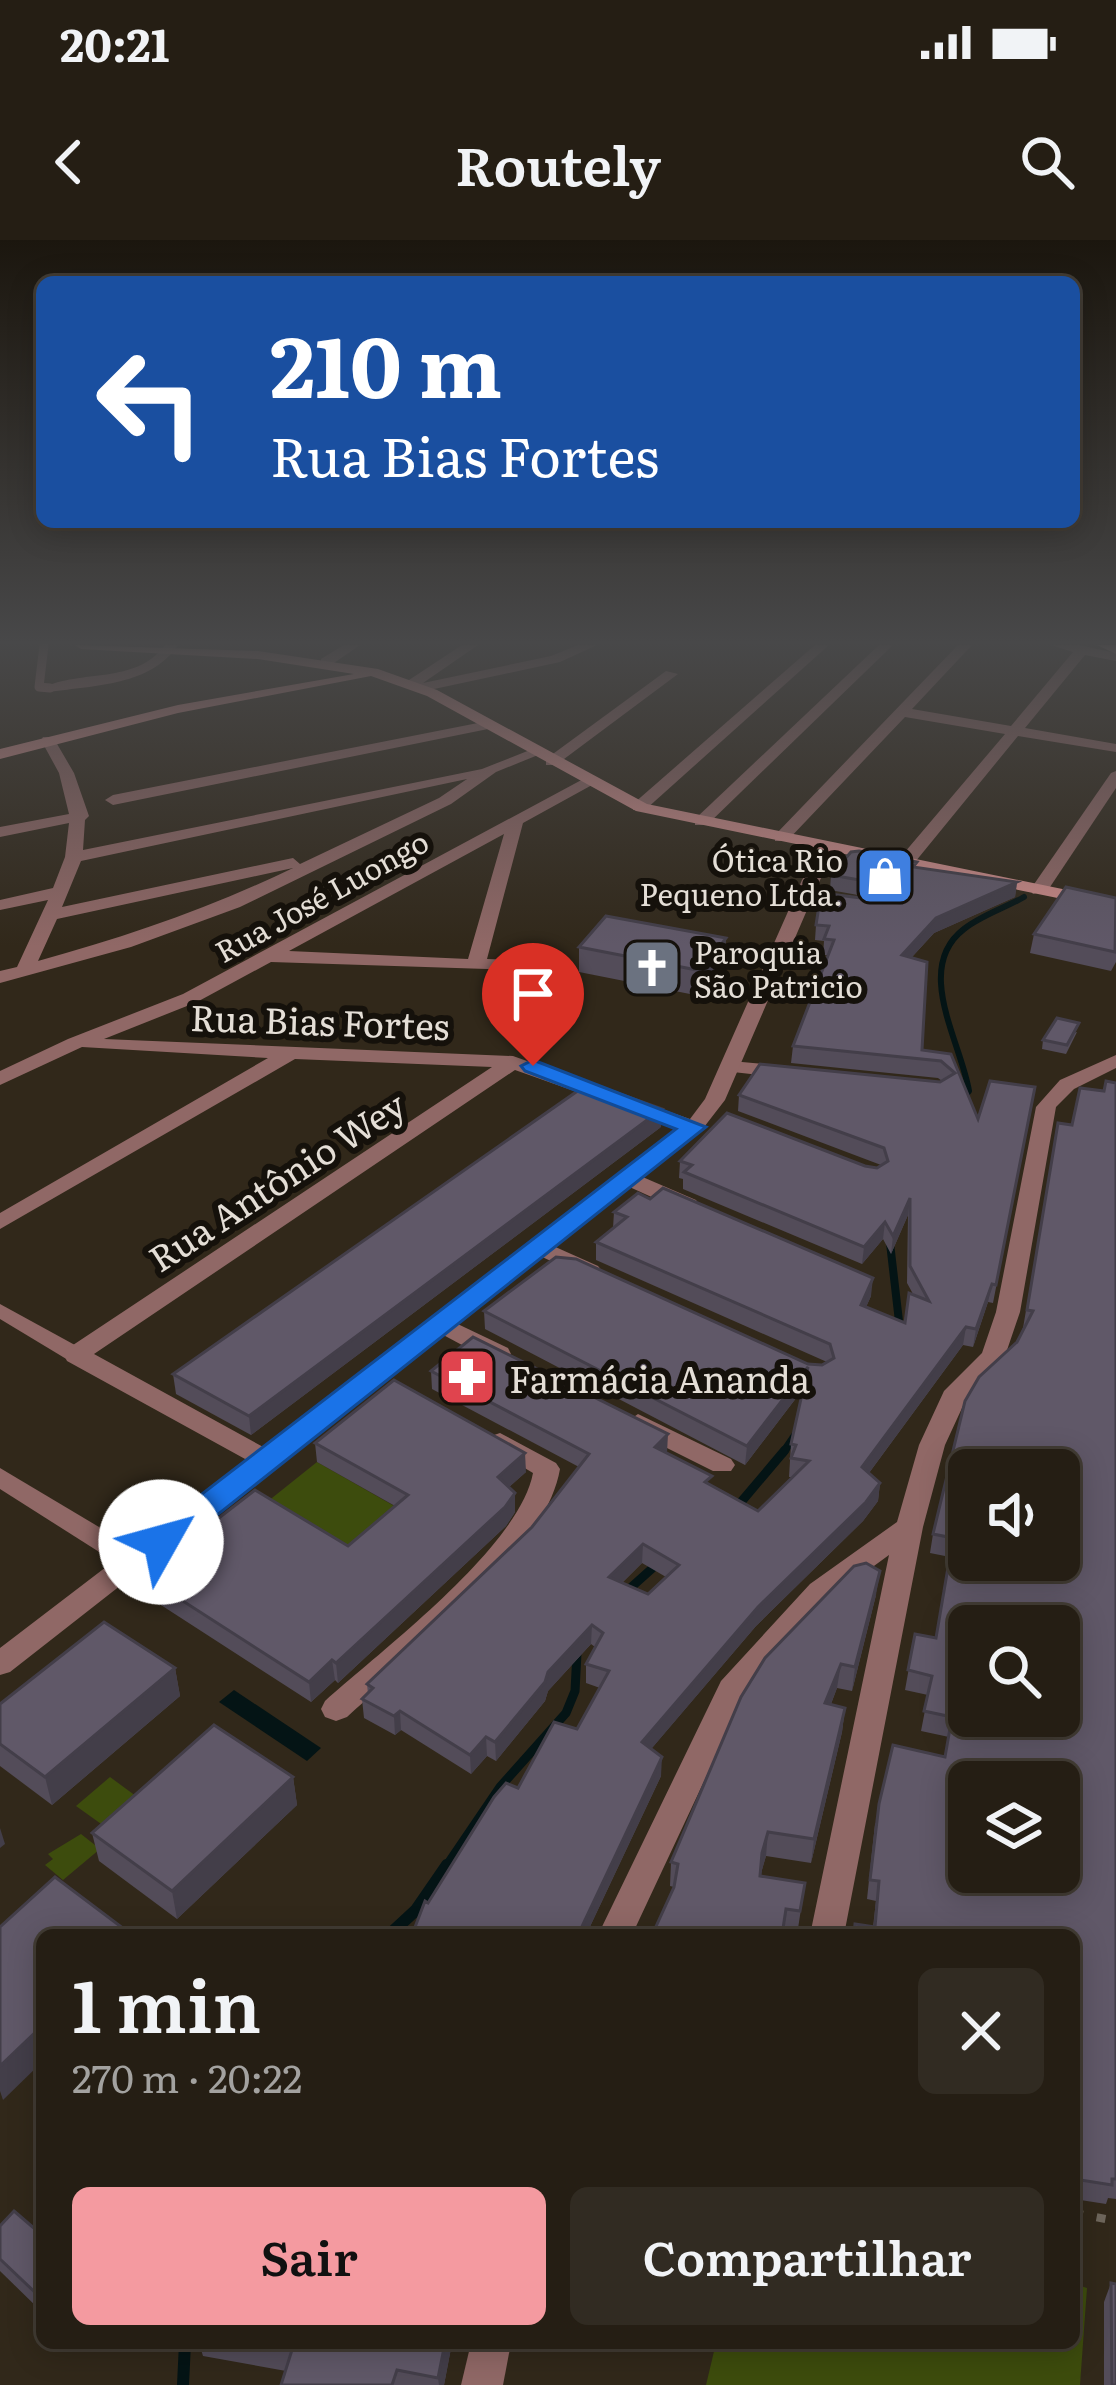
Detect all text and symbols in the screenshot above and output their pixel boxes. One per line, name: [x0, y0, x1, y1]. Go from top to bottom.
text: 20:21: [60, 9, 169, 76]
text: Routely: [455, 122, 661, 203]
icon: back: [36, 129, 102, 195]
icon: search: [1014, 129, 1080, 195]
text: 210 m: [270, 299, 502, 424]
icon: left: [72, 324, 228, 480]
text: Rua Bias Fortes: [270, 413, 659, 494]
street label: Rua José Luongo: [206, 818, 436, 972]
place label: Ótica Rio Pequeno Ltda.: [639, 837, 843, 915]
shop icon: Ótica Rio Pequeno Ltda.: [854, 845, 916, 907]
place label: Paroquia São Patricio: [694, 929, 863, 1007]
church icon: Paroquia São Patricio: [621, 937, 683, 999]
pin: [482, 943, 584, 1066]
icon: arrive: [500, 961, 566, 1027]
street label: Rua Bias Fortes: [189, 989, 451, 1051]
street label: Rua Antônio Wey: [137, 1077, 415, 1283]
pharmacy icon: Farmácia Ananda: [436, 1346, 498, 1408]
place label: Farmácia Ananda: [509, 1351, 811, 1404]
map controls: [948, 1449, 1080, 1893]
button: sound: [948, 1449, 1080, 1581]
position arrow: [98, 1479, 224, 1605]
button: search: [948, 1605, 1080, 1737]
button: layers: [948, 1761, 1080, 1893]
text: 1 min: [72, 1948, 261, 2055]
button: close: [918, 1968, 1044, 2094]
text: 270 m · 20:22: [72, 2047, 302, 2105]
button: Sair: [72, 2187, 546, 2325]
button: Compartilhar: [570, 2187, 1044, 2325]

